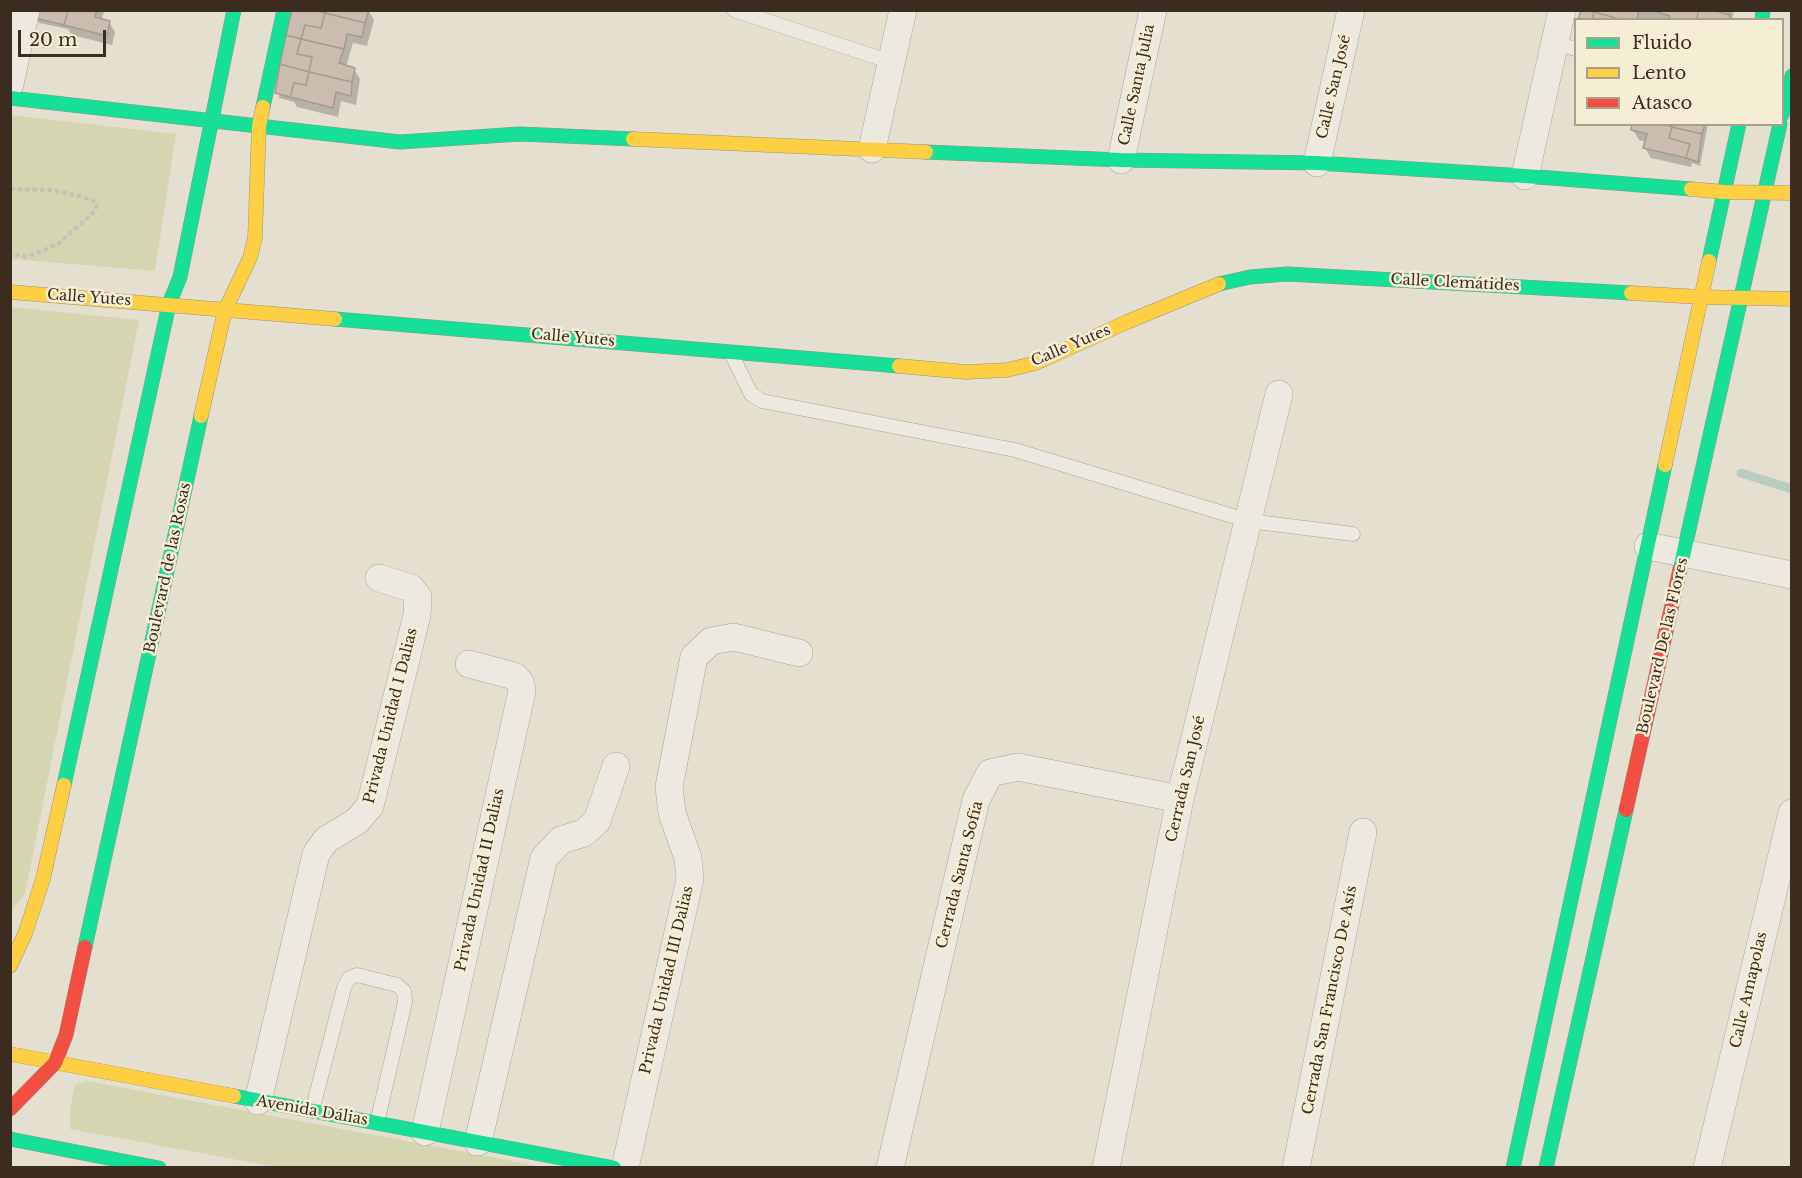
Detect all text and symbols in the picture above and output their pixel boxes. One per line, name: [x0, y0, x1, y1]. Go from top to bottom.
scale bar: [21, 18, 110, 56]
legend: [1574, 18, 1784, 126]
street label: Calle Santa Julia: [1115, 23, 1159, 147]
text: 20 m: [29, 29, 77, 51]
text: Fluido: [1632, 32, 1692, 54]
street label: Calle San José: [1313, 33, 1355, 141]
text: Lento: [1632, 62, 1686, 84]
text: Atasco: [1632, 92, 1692, 114]
street label: Calle Clemátides: [1390, 271, 1520, 295]
street label: Calle Yutes: [46, 286, 132, 310]
street label: Calle Yutes: [1029, 321, 1113, 371]
street label: Calle Yutes: [530, 325, 616, 351]
street label: Boulevard de las Rosas: [141, 481, 195, 655]
street label: Boulevard De las Flores: [1634, 556, 1692, 736]
street label: Privada Unidad I Dalias: [360, 626, 422, 806]
street label: Cerrada San José: [1163, 714, 1209, 844]
street label: Privada Unidad II Dalias: [452, 787, 508, 973]
street label: Cerrada Santa Sofía: [933, 799, 987, 951]
street label: Privada Unidad III Dalias: [637, 884, 697, 1076]
street label: Cerrada San Francisco De Asís: [1299, 884, 1361, 1116]
street label: Calle Amapolas: [1727, 930, 1771, 1050]
street label: Avenida Dálias: [255, 1092, 369, 1130]

